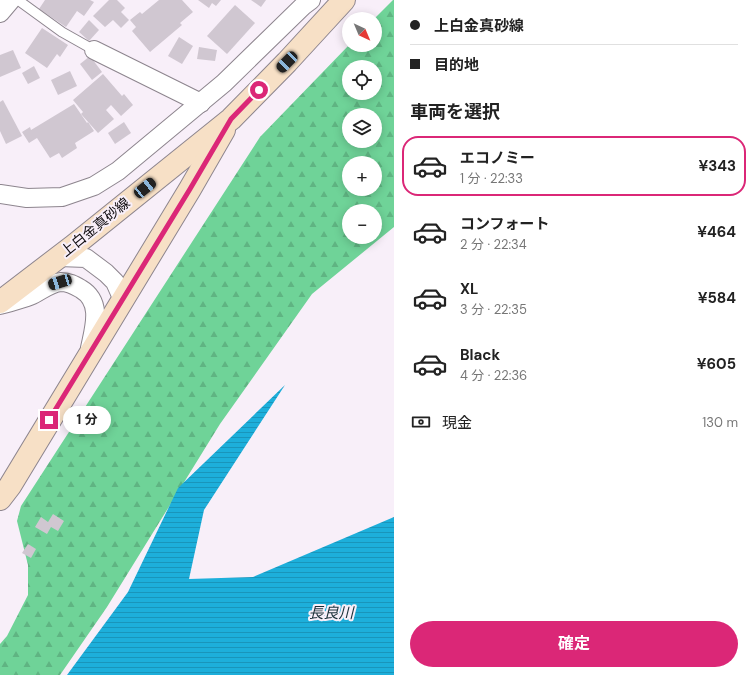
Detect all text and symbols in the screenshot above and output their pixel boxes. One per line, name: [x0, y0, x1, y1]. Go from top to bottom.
north arrow: [342, 12, 382, 52]
map controls: [342, 12, 382, 244]
text: 上白金真砂線: [434, 16, 524, 36]
car: [274, 49, 300, 75]
text: 目的地: [434, 55, 479, 75]
button: locate: [342, 60, 382, 100]
route start: [250, 81, 268, 99]
text: 車両を選択: [410, 100, 500, 124]
button: layers: [342, 108, 382, 148]
icon: car: [412, 148, 448, 184]
text: エコノミー: [460, 148, 535, 168]
button: +: [342, 156, 382, 196]
text: ¥343: [698, 156, 736, 176]
text: 1 分 · 22:33: [460, 170, 523, 187]
car: [132, 176, 158, 200]
street label: 上白金真砂線: [57, 194, 133, 260]
button: −: [342, 204, 382, 244]
icon: car: [412, 214, 448, 250]
text: コンフォート: [460, 214, 550, 234]
text: ¥464: [697, 222, 736, 242]
text: 2 分 · 22:34: [460, 236, 527, 253]
car: [47, 273, 73, 291]
text: XL: [460, 279, 478, 299]
icon: car: [412, 280, 448, 316]
text: ¥584: [698, 288, 736, 308]
text: 3 分 · 22:35: [460, 301, 527, 318]
text: Black: [460, 345, 500, 365]
icon: car: [412, 346, 448, 382]
text: ¥605: [697, 354, 736, 374]
text: 4 分 · 22:36: [460, 367, 527, 384]
callout: 1 分: [63, 406, 111, 434]
route end: [40, 411, 58, 429]
text: 1 分: [77, 411, 97, 428]
icon: cash: [410, 411, 432, 433]
text: 現金: [442, 413, 472, 433]
text: 130 m: [702, 414, 738, 431]
water label: 長良川: [308, 603, 355, 623]
button: 確定: [410, 621, 738, 667]

